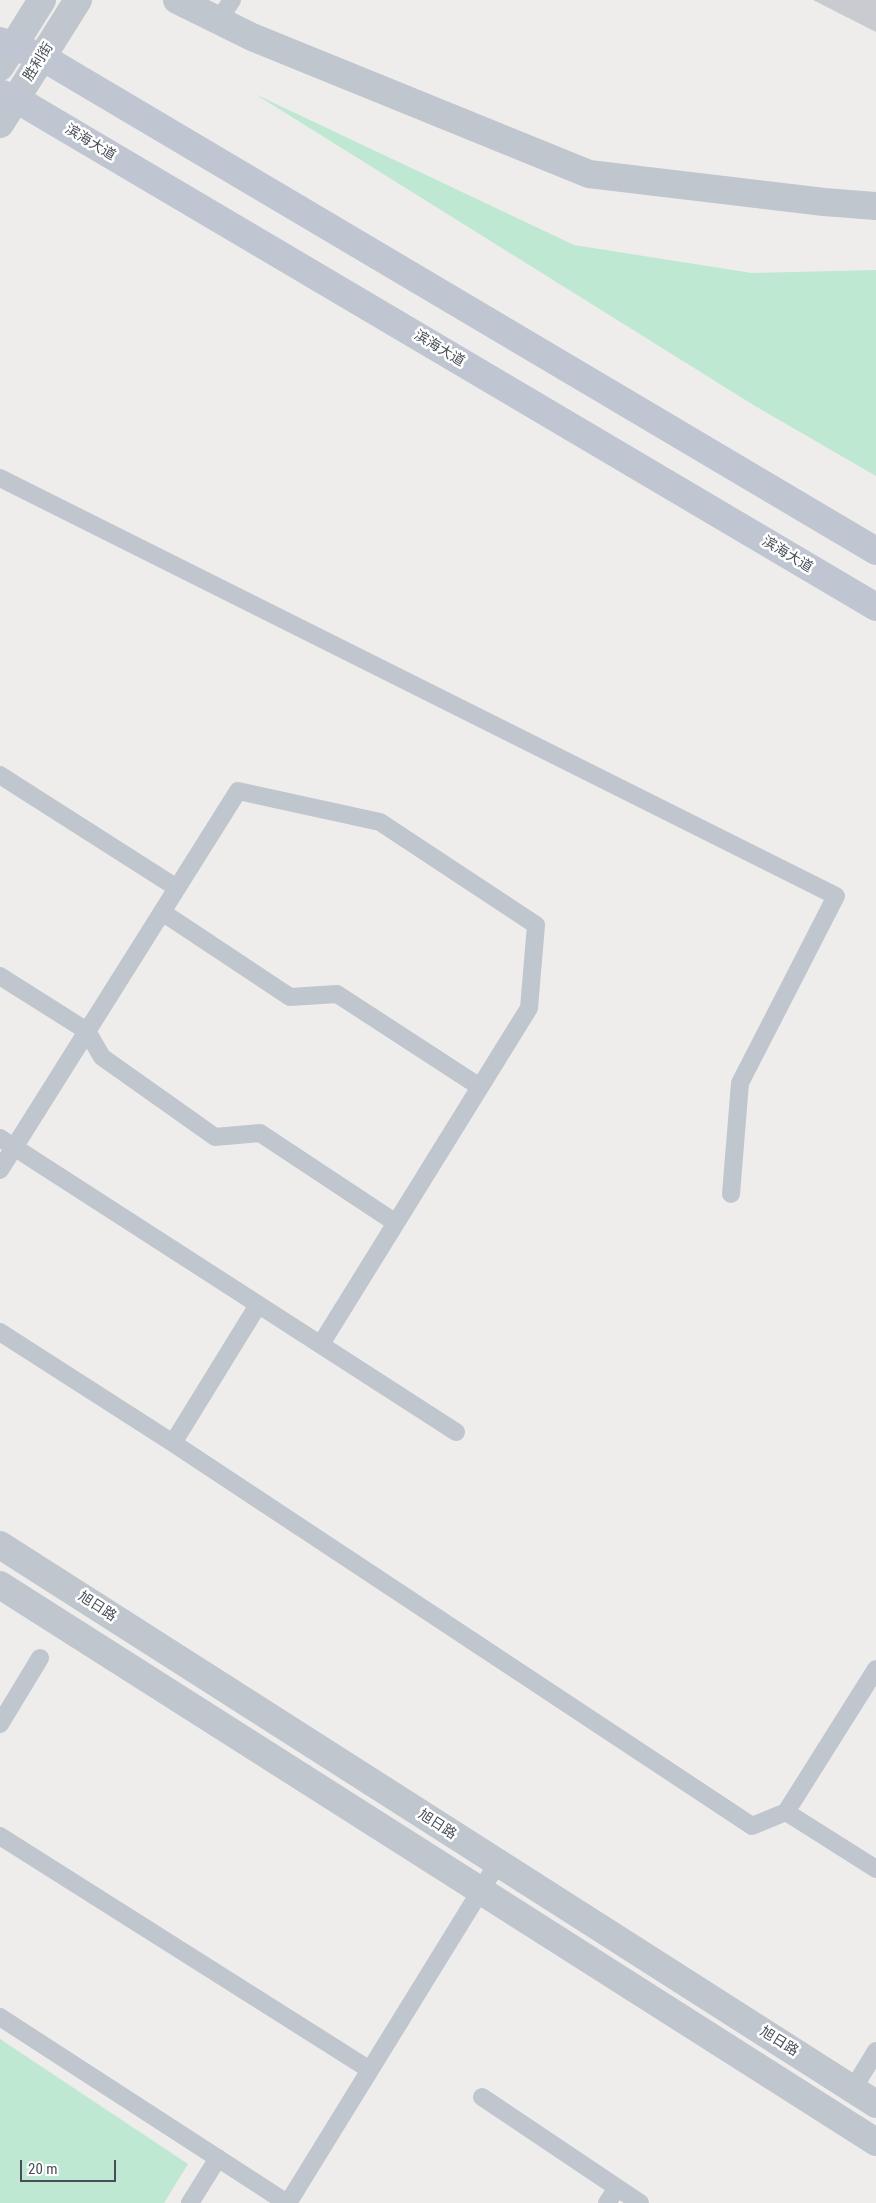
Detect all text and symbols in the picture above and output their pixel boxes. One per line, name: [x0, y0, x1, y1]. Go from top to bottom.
street label: 胜利街: [21, 40, 57, 84]
street label: 滨海大道: [62, 121, 118, 165]
street label: 滨海大道: [411, 327, 467, 371]
street label: 滨海大道: [759, 533, 815, 577]
street label: 旭日路: [75, 1589, 119, 1625]
street label: 旭日路: [415, 1807, 459, 1843]
street label: 旭日路: [757, 2024, 801, 2060]
scale bar: [22, 2150, 119, 2182]
text: 20 m: [28, 2160, 58, 2178]

